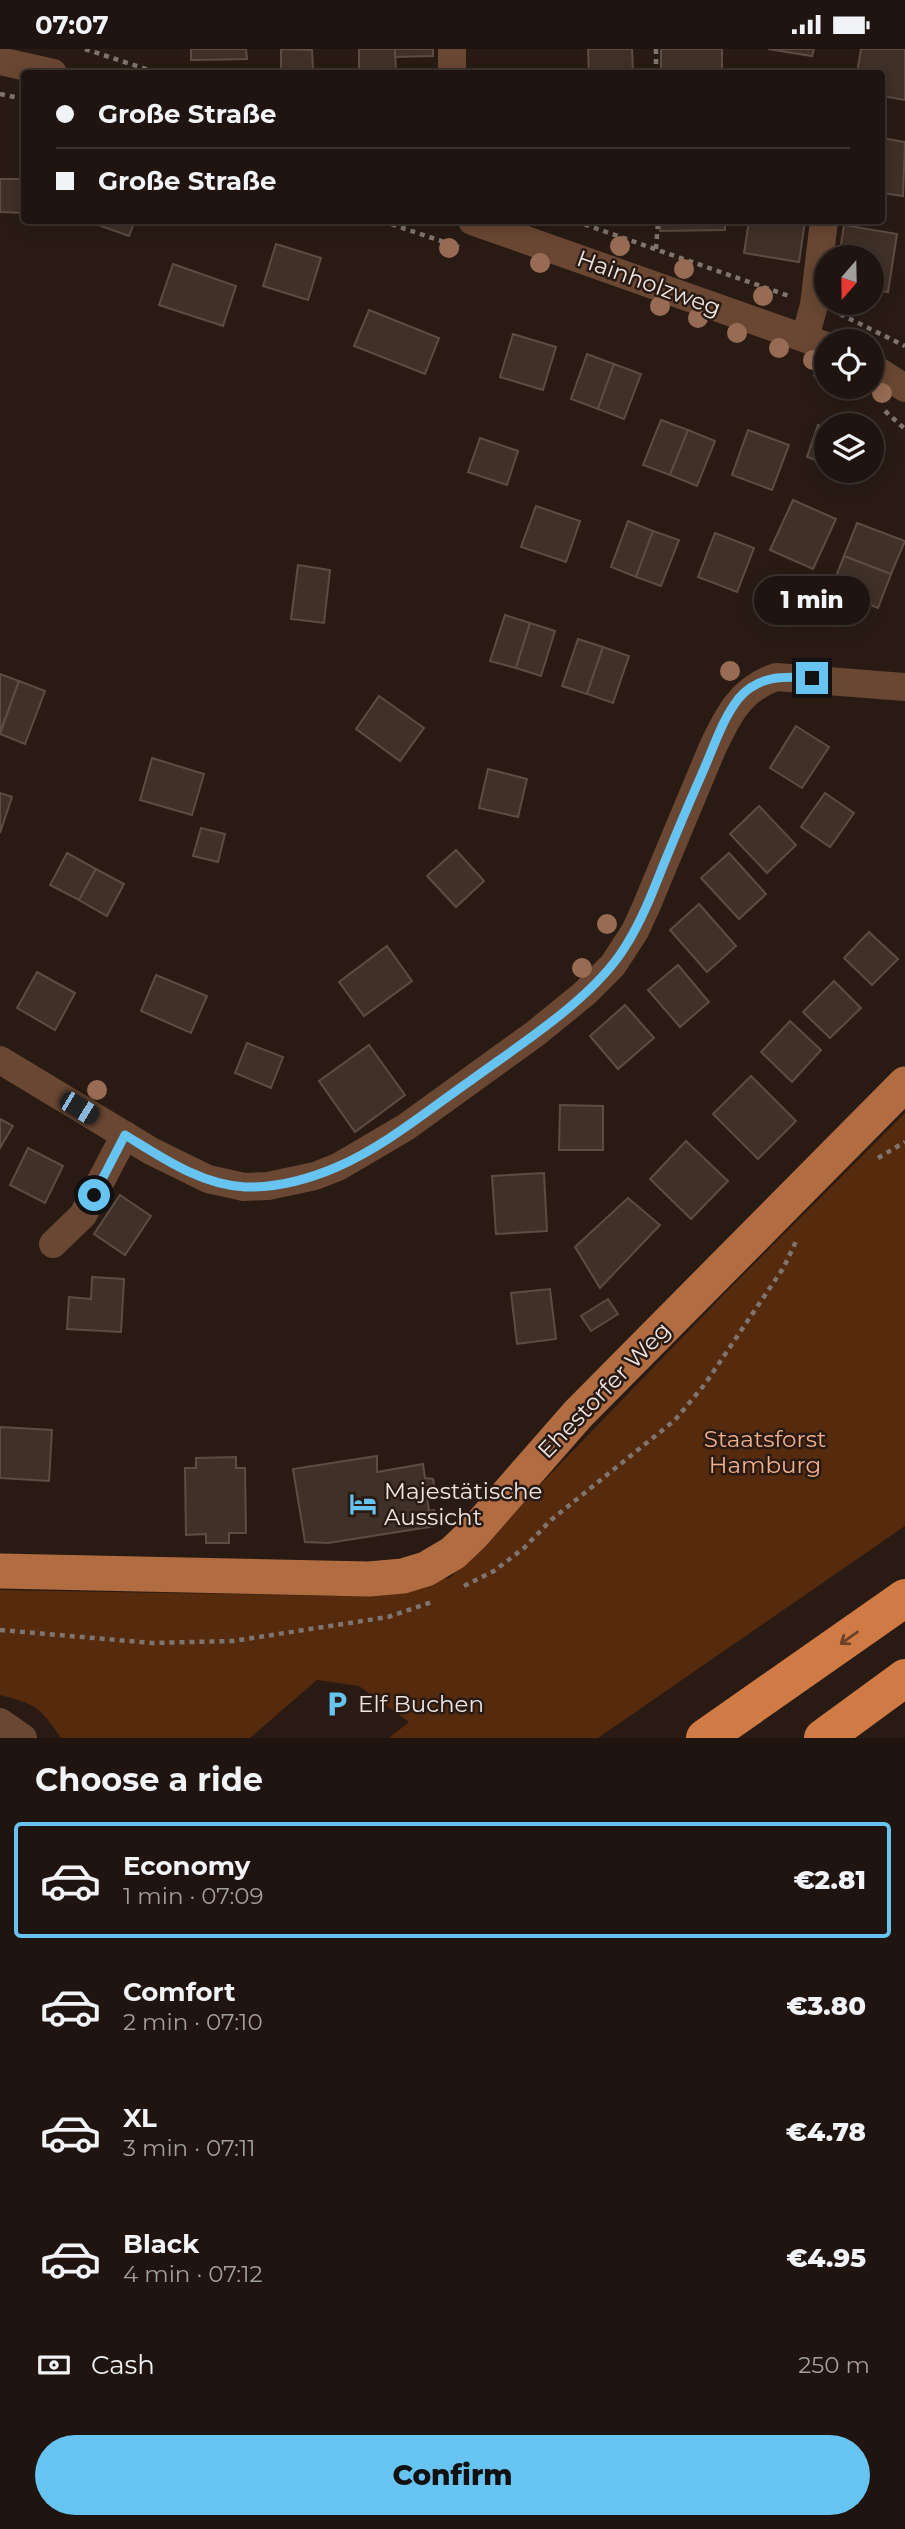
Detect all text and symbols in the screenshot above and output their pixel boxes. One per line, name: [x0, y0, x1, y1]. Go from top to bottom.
text: 07:07: [35, 9, 109, 41]
text: Große Straße: [98, 98, 276, 130]
text: Große Straße: [98, 165, 276, 197]
street label: Hainholzweg: [573, 244, 725, 322]
north arrow: [814, 245, 884, 315]
map controls: [814, 245, 884, 483]
button: locate: [814, 329, 884, 399]
button: layers: [814, 413, 884, 483]
callout: 1 min: [754, 577, 870, 625]
text: 1 min: [780, 586, 844, 614]
route end: [796, 662, 828, 694]
car: [56, 1088, 103, 1128]
route start: [78, 1179, 110, 1211]
street label: Ehestorfer Weg: [532, 1316, 676, 1464]
park label: Staatsforst Hamburg: [704, 1425, 826, 1479]
place label: Majestätische Aussicht: [384, 1477, 542, 1531]
hotel icon: Majestätische Aussicht: [348, 1489, 378, 1519]
one-way arrow: [840, 1631, 859, 1645]
parking icon: Elf Buchen: [322, 1689, 352, 1719]
place label: Elf Buchen: [358, 1690, 484, 1718]
text: Choose a ride: [35, 1760, 263, 1799]
icon: car: [39, 1849, 102, 1912]
text: Economy: [123, 1850, 250, 1882]
text: €2.81: [793, 1864, 866, 1896]
text: 1 min · 07:09: [123, 1882, 264, 1910]
icon: car: [39, 1975, 102, 2038]
text: Comfort: [123, 1976, 235, 2008]
text: €3.80: [786, 1990, 866, 2022]
text: 2 min · 07:10: [123, 2008, 263, 2036]
icon: car: [39, 2101, 102, 2164]
text: XL: [123, 2102, 157, 2134]
text: €4.78: [786, 2116, 866, 2148]
text: 3 min · 07:11: [123, 2134, 256, 2162]
icon: car: [39, 2227, 102, 2290]
text: Black: [123, 2228, 199, 2260]
text: €4.95: [786, 2242, 866, 2274]
text: 4 min · 07:12: [123, 2260, 263, 2288]
icon: cash: [35, 2346, 73, 2384]
text: Cash: [91, 2349, 155, 2381]
text: 250 m: [798, 2351, 870, 2379]
button: Confirm: [35, 2435, 870, 2515]

